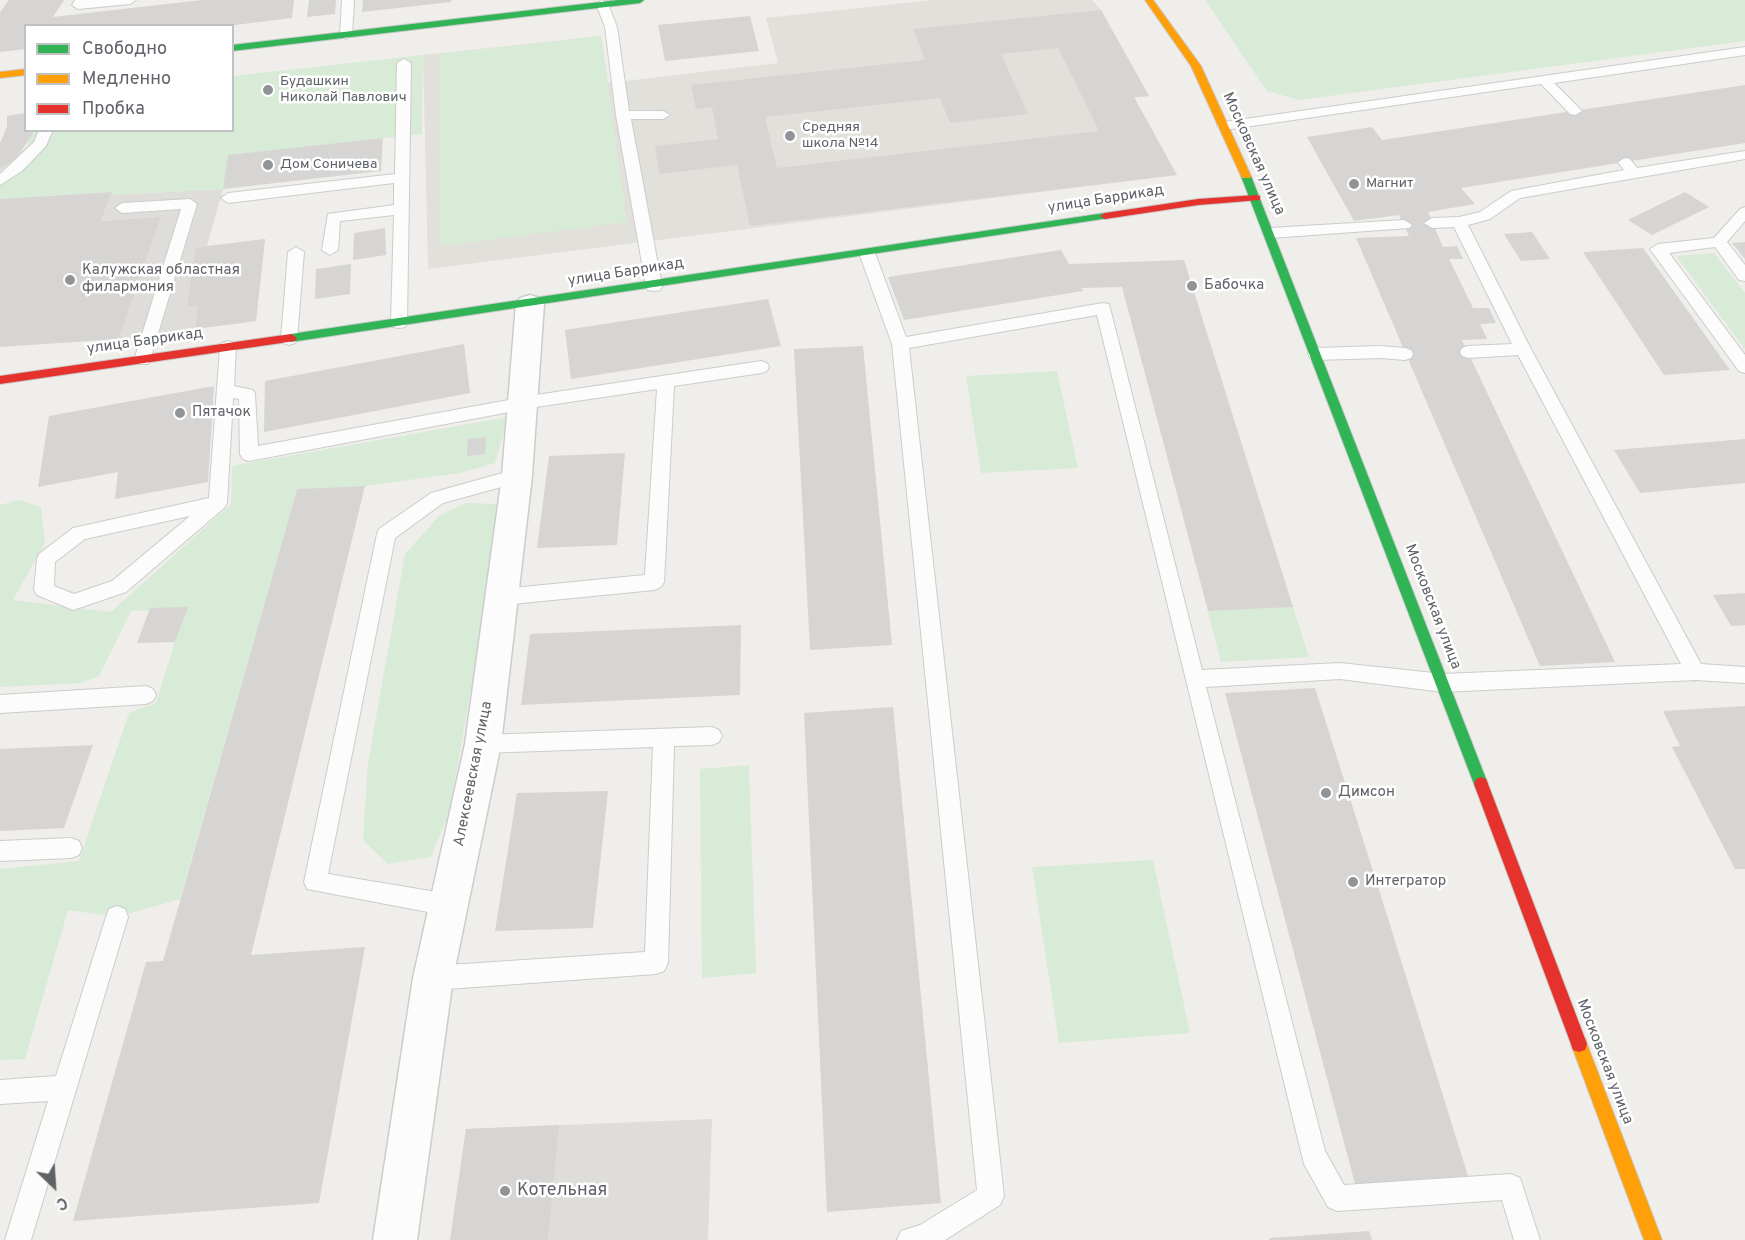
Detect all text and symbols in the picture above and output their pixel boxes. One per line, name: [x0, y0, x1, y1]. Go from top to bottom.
legend: [24, 24, 234, 132]
text: Свободно: [82, 38, 167, 61]
text: Медленно: [82, 68, 171, 91]
place label: Будашкин Николай Павлович: [280, 74, 407, 106]
marker: Будашкин Николай Павлович: [261, 83, 275, 97]
street label: Московская улица: [1218, 90, 1288, 218]
text: Пробка: [82, 98, 145, 121]
place label: Средняя школа №14: [802, 120, 878, 152]
marker: Средняя школа №14: [783, 129, 797, 143]
place label: Дом Соничева: [280, 157, 377, 173]
marker: Дом Соничева: [261, 158, 275, 172]
place label: Магнит: [1366, 176, 1413, 192]
marker: Магнит: [1347, 177, 1361, 191]
street label: улица Баррикад: [1047, 182, 1165, 218]
street label: улица Баррикад: [567, 255, 685, 291]
place label: Калужская областная филармония: [82, 262, 240, 297]
marker: Калужская областная филармония: [63, 273, 77, 287]
place label: Бабочка: [1204, 277, 1264, 295]
marker: Бабочка: [1185, 279, 1199, 293]
street label: улица Баррикад: [86, 325, 204, 359]
place label: Пятачок: [192, 404, 251, 422]
marker: Пятачок: [173, 406, 187, 420]
street label: Московская улица: [1400, 542, 1464, 672]
street label: Алексеевская улица: [451, 700, 497, 848]
place label: Димсон: [1338, 784, 1395, 802]
marker: Димсон: [1319, 786, 1333, 800]
place label: Интегратор: [1365, 873, 1446, 891]
marker: Интегратор: [1346, 875, 1360, 889]
street label: Московская улица: [1572, 997, 1636, 1127]
north arrow: [24, 1156, 84, 1216]
place label: Котельная: [517, 1180, 607, 1202]
marker: Котельная: [498, 1184, 512, 1198]
text: С: [53, 1191, 70, 1214]

